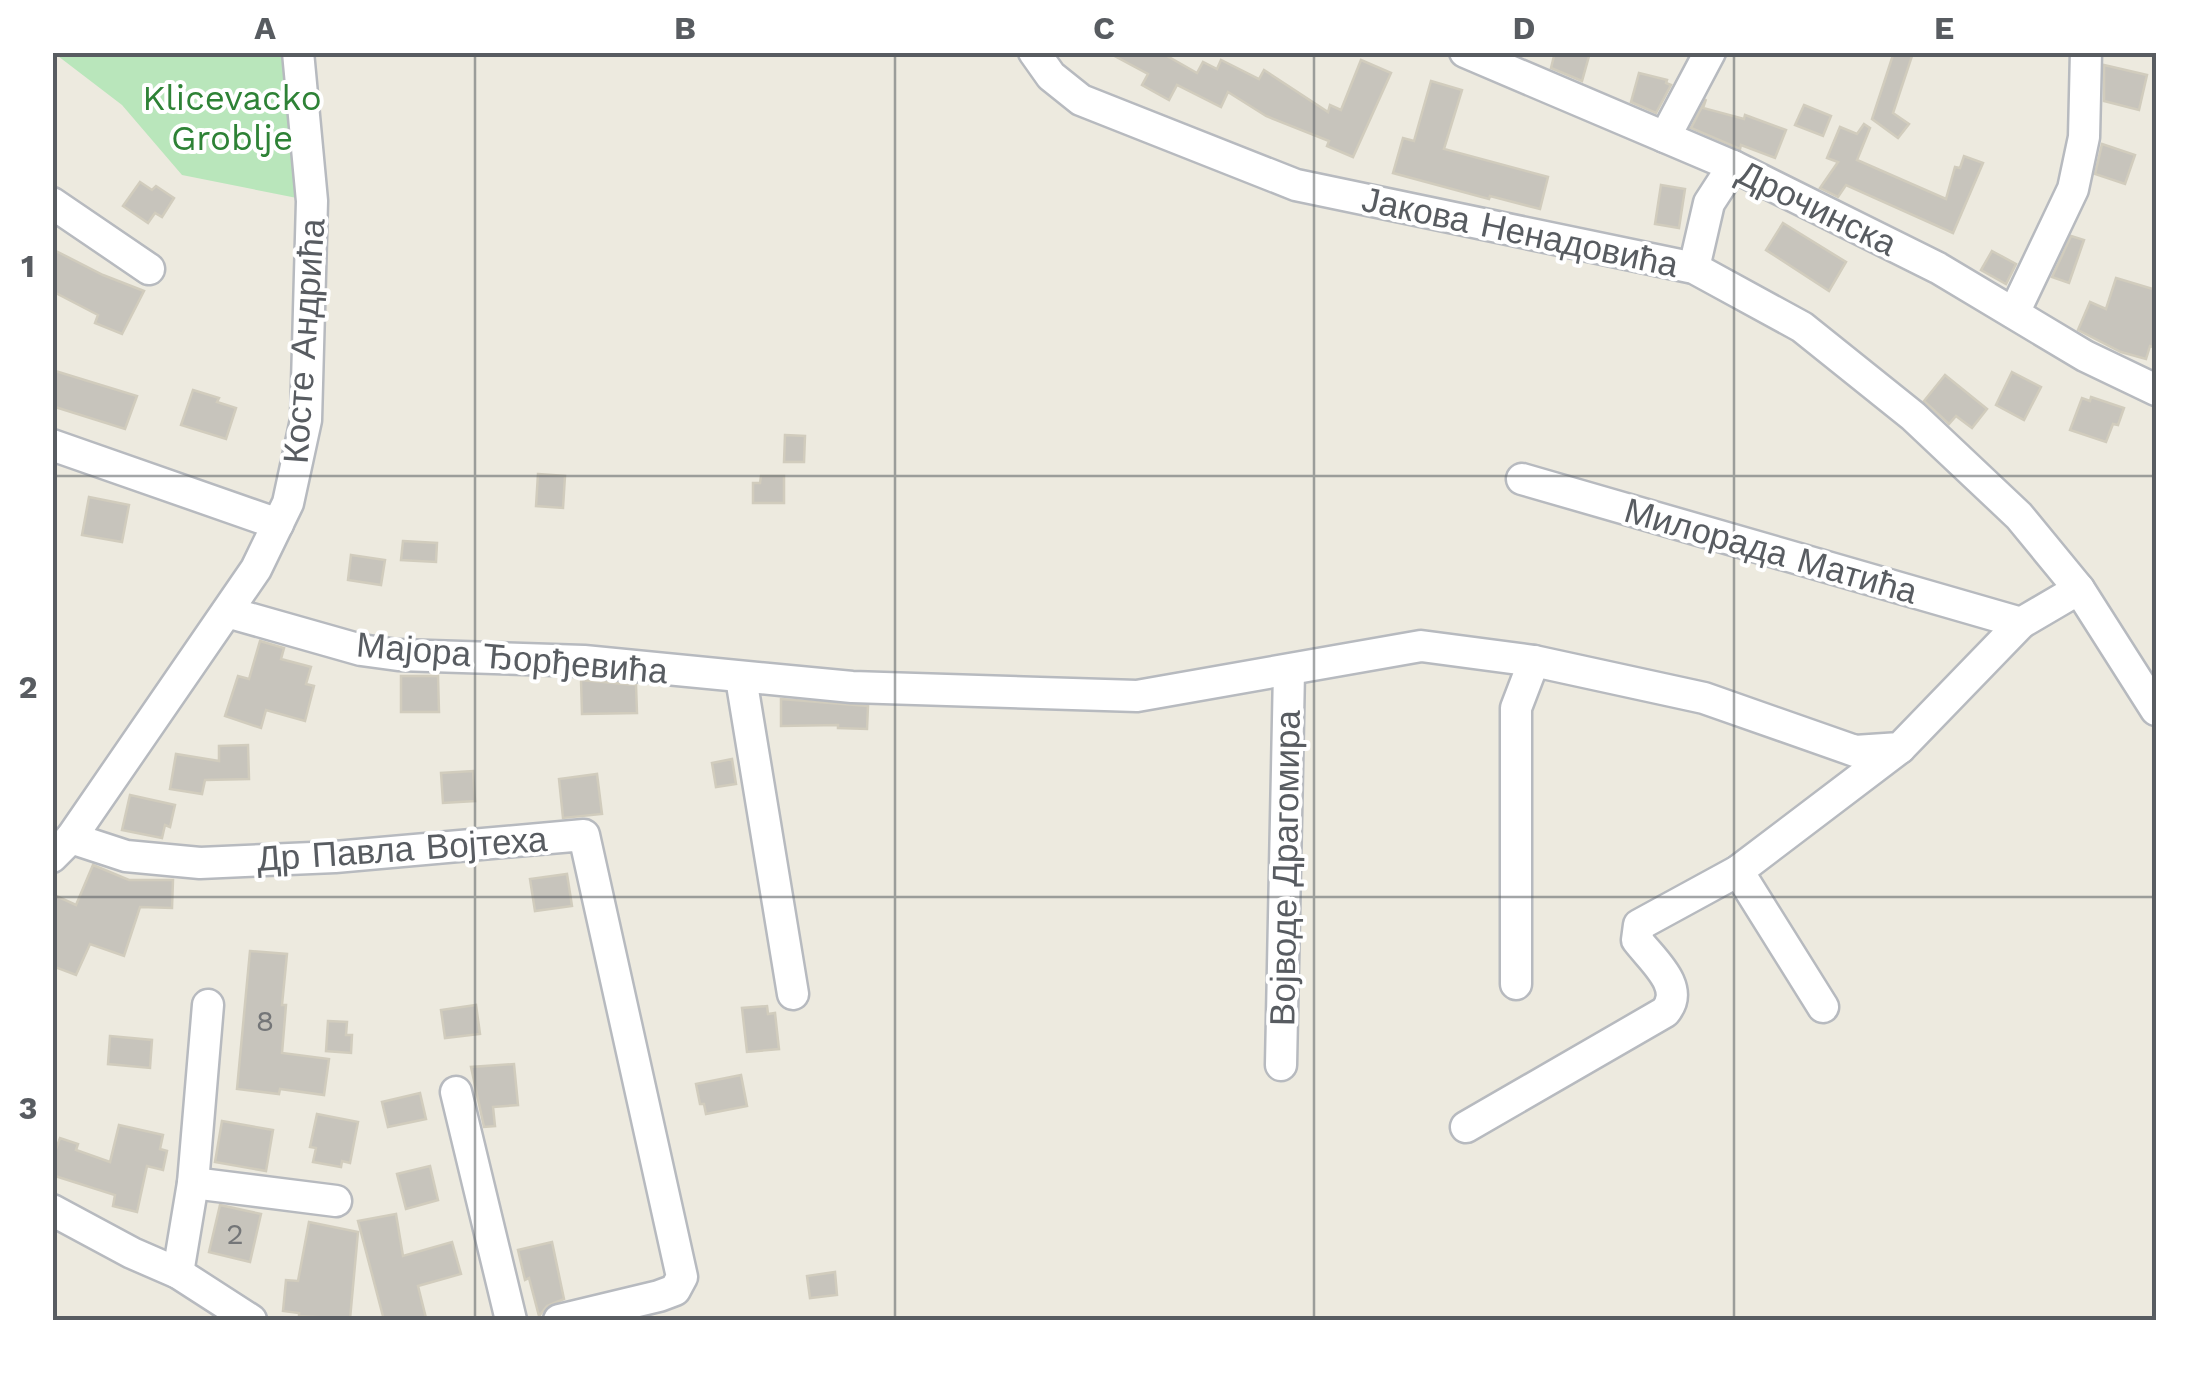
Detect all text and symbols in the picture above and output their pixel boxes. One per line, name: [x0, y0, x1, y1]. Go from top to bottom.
text: A: [254, 9, 276, 47]
text: B: [674, 9, 696, 47]
text: C: [1093, 9, 1115, 47]
text: D: [1513, 9, 1535, 47]
text: E: [1934, 9, 1954, 47]
park label: Klicevacko Groblje: [142, 77, 322, 159]
street label: Дрочинска: [1730, 151, 1904, 265]
street label: Јакова Ненадовића: [1358, 178, 1682, 286]
street label: Косте Андрића: [274, 217, 334, 465]
text: 1: [21, 247, 35, 285]
street label: Милорада Матића: [1620, 489, 1923, 613]
street label: Мајора Ђорђевића: [355, 623, 670, 693]
text: 2: [18, 668, 38, 706]
street label: Војводе Драгомира: [1261, 709, 1309, 1026]
street label: Др Павла Војтеха: [255, 818, 549, 880]
house number: 8: [256, 1003, 274, 1038]
text: 3: [19, 1089, 37, 1127]
house number: 2: [226, 1216, 244, 1251]

